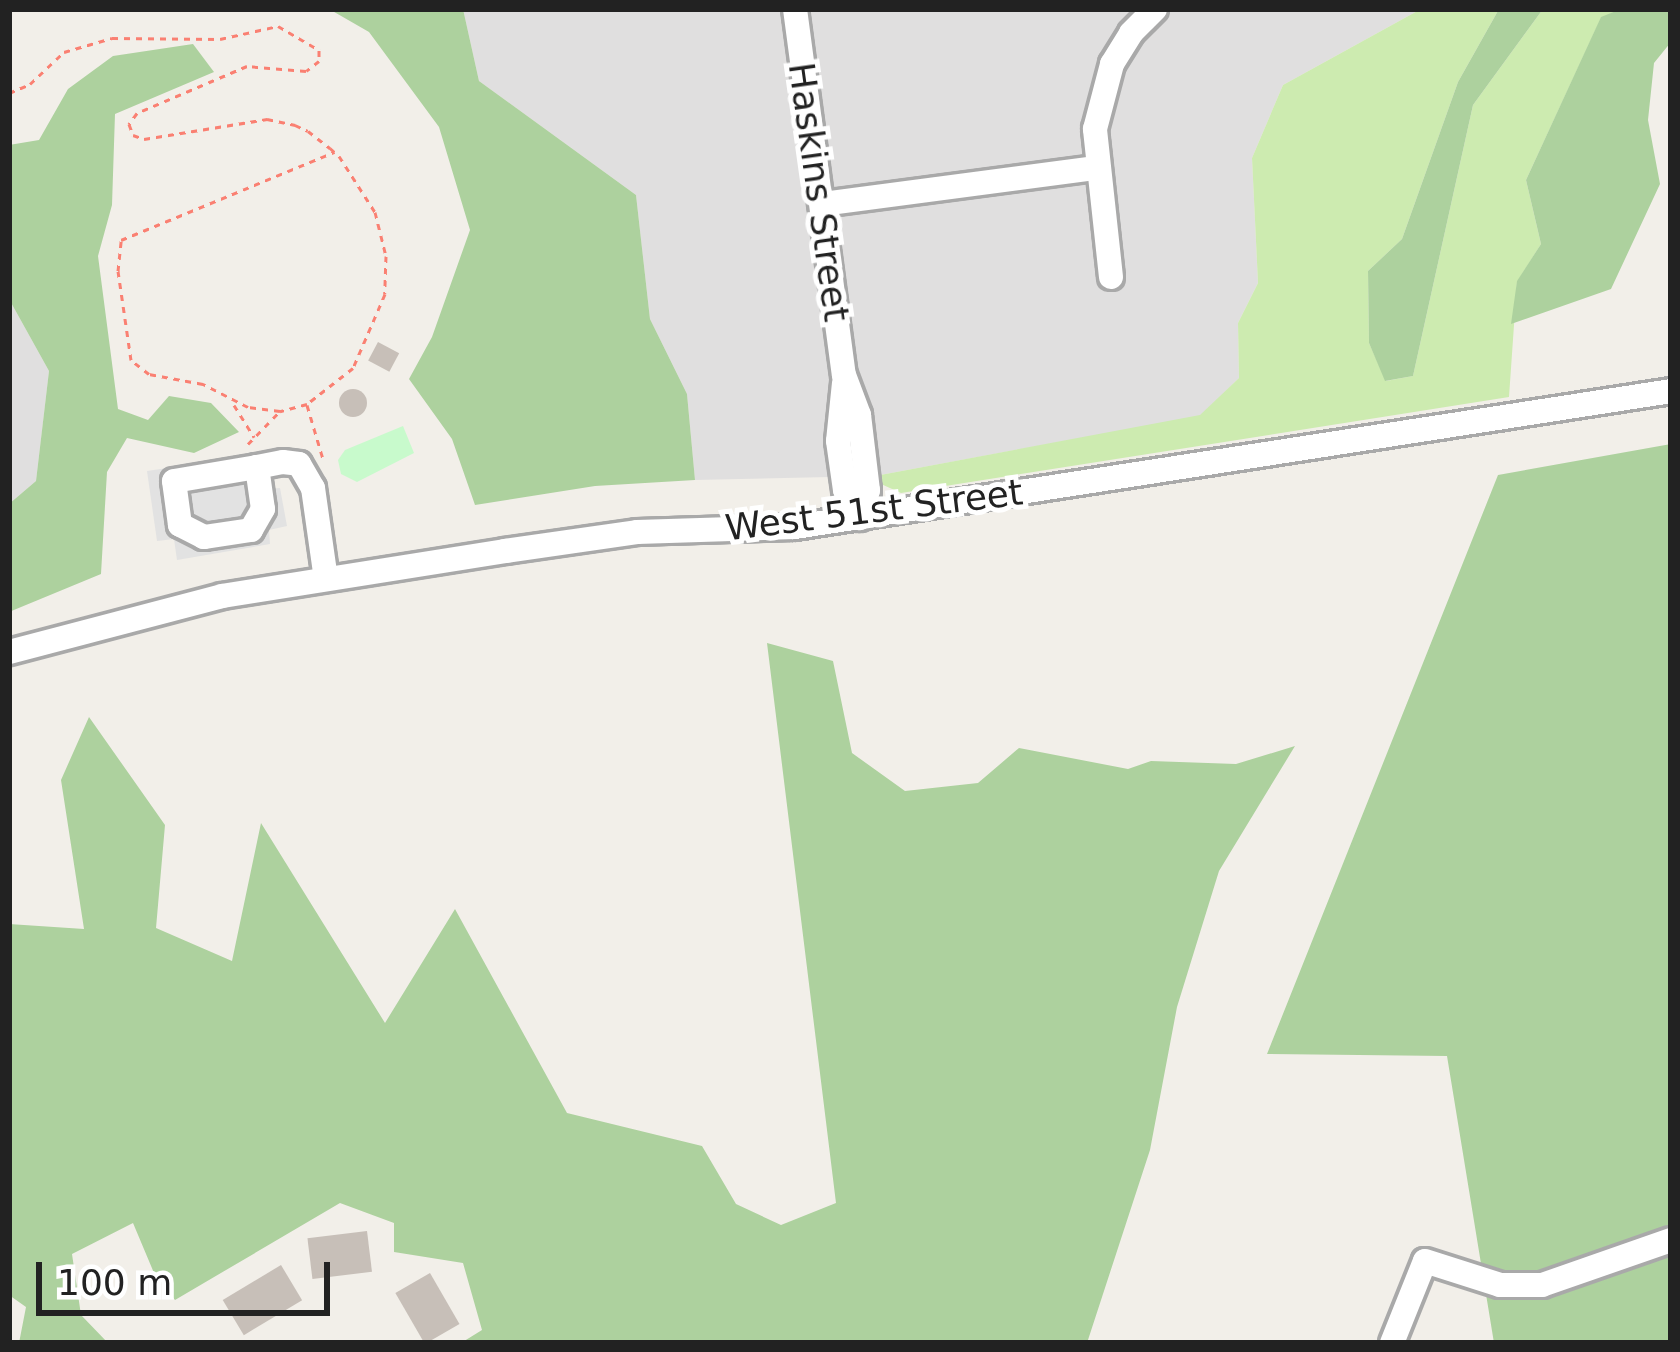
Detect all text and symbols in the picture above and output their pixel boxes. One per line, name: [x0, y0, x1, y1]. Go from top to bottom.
street label: Haskins Street: [779, 60, 859, 324]
street label: West 51st Street: [723, 470, 1025, 550]
scale bar: [42, 1238, 336, 1312]
text: 100 m: [57, 1262, 172, 1303]

